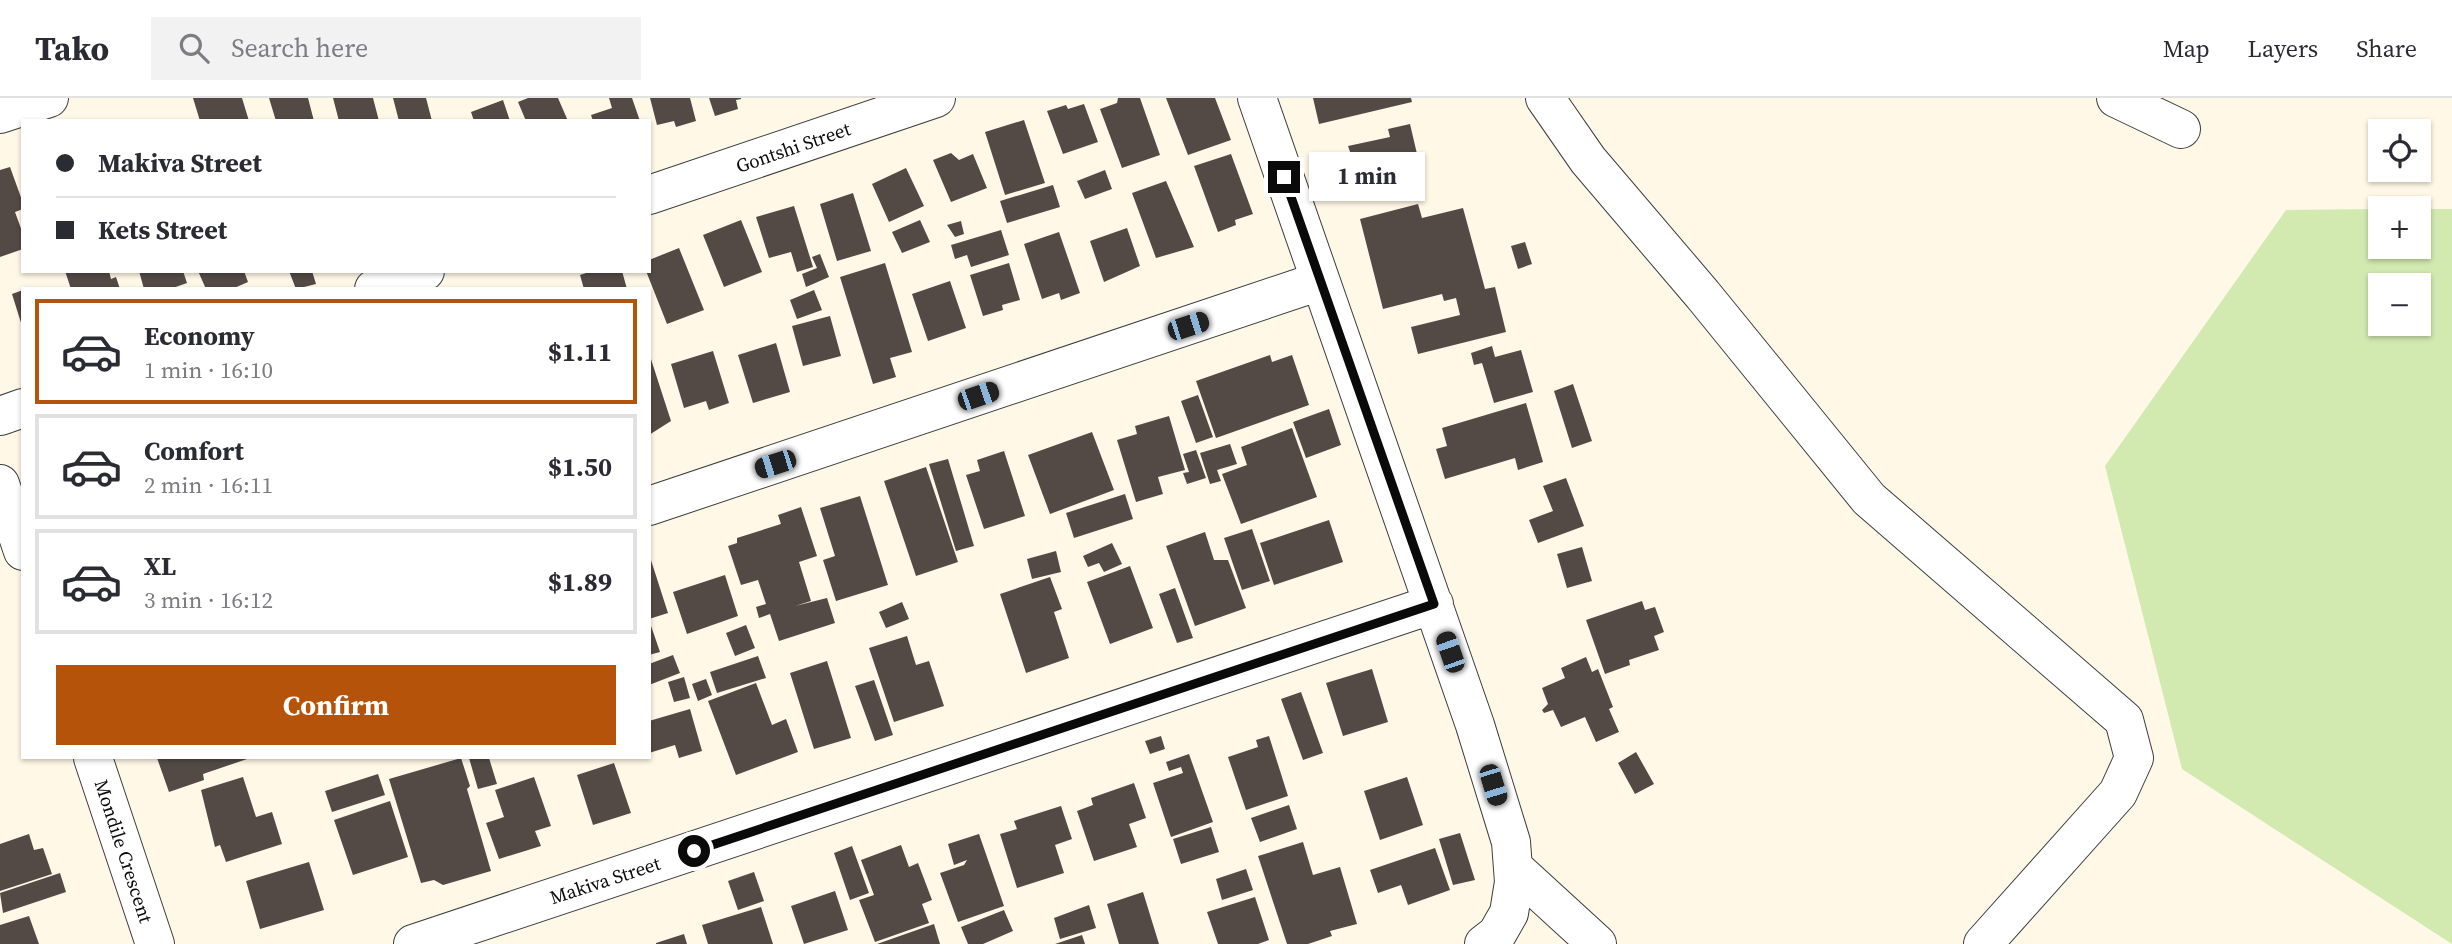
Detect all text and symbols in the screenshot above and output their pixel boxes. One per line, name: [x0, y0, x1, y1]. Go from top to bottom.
search box: [151, 17, 641, 80]
text: Tako: [35, 26, 109, 71]
icon: search: [175, 29, 213, 67]
text: Search here: [231, 30, 368, 66]
text: Map: [2163, 32, 2210, 65]
text: Layers: [2248, 32, 2318, 65]
text: Share: [2356, 32, 2417, 65]
street label: Gontshi Street: [732, 115, 855, 179]
map controls: [2368, 119, 2431, 336]
button: locate: [2368, 119, 2431, 182]
text: Makiva Street: [98, 145, 262, 181]
callout: 1 min: [1308, 153, 1424, 202]
text: 1 min: [1337, 160, 1397, 192]
route end: [1268, 161, 1300, 193]
button: +: [2368, 196, 2431, 259]
text: Kets Street: [98, 212, 227, 248]
button: −: [2368, 273, 2431, 336]
car: [1165, 310, 1212, 342]
text: Economy: [144, 318, 255, 354]
icon: car: [60, 320, 123, 383]
text: $1.11: [548, 334, 612, 370]
text: 1 min · 16:10: [144, 354, 273, 386]
car: [955, 379, 1002, 413]
text: Comfort: [144, 433, 244, 469]
icon: car: [60, 435, 123, 498]
car: [752, 448, 799, 480]
text: $1.50: [548, 449, 612, 485]
text: 2 min · 16:11: [144, 469, 273, 501]
text: XL: [144, 548, 176, 584]
icon: car: [60, 550, 123, 613]
text: $1.89: [548, 564, 612, 600]
text: 3 min · 16:12: [144, 584, 273, 616]
car: [1434, 629, 1467, 675]
button: Confirm: [56, 665, 616, 745]
car: [1477, 762, 1510, 808]
street label: Mondile Crescent: [89, 776, 160, 927]
route start: [678, 835, 710, 867]
street label: Makiva Street: [546, 850, 664, 910]

